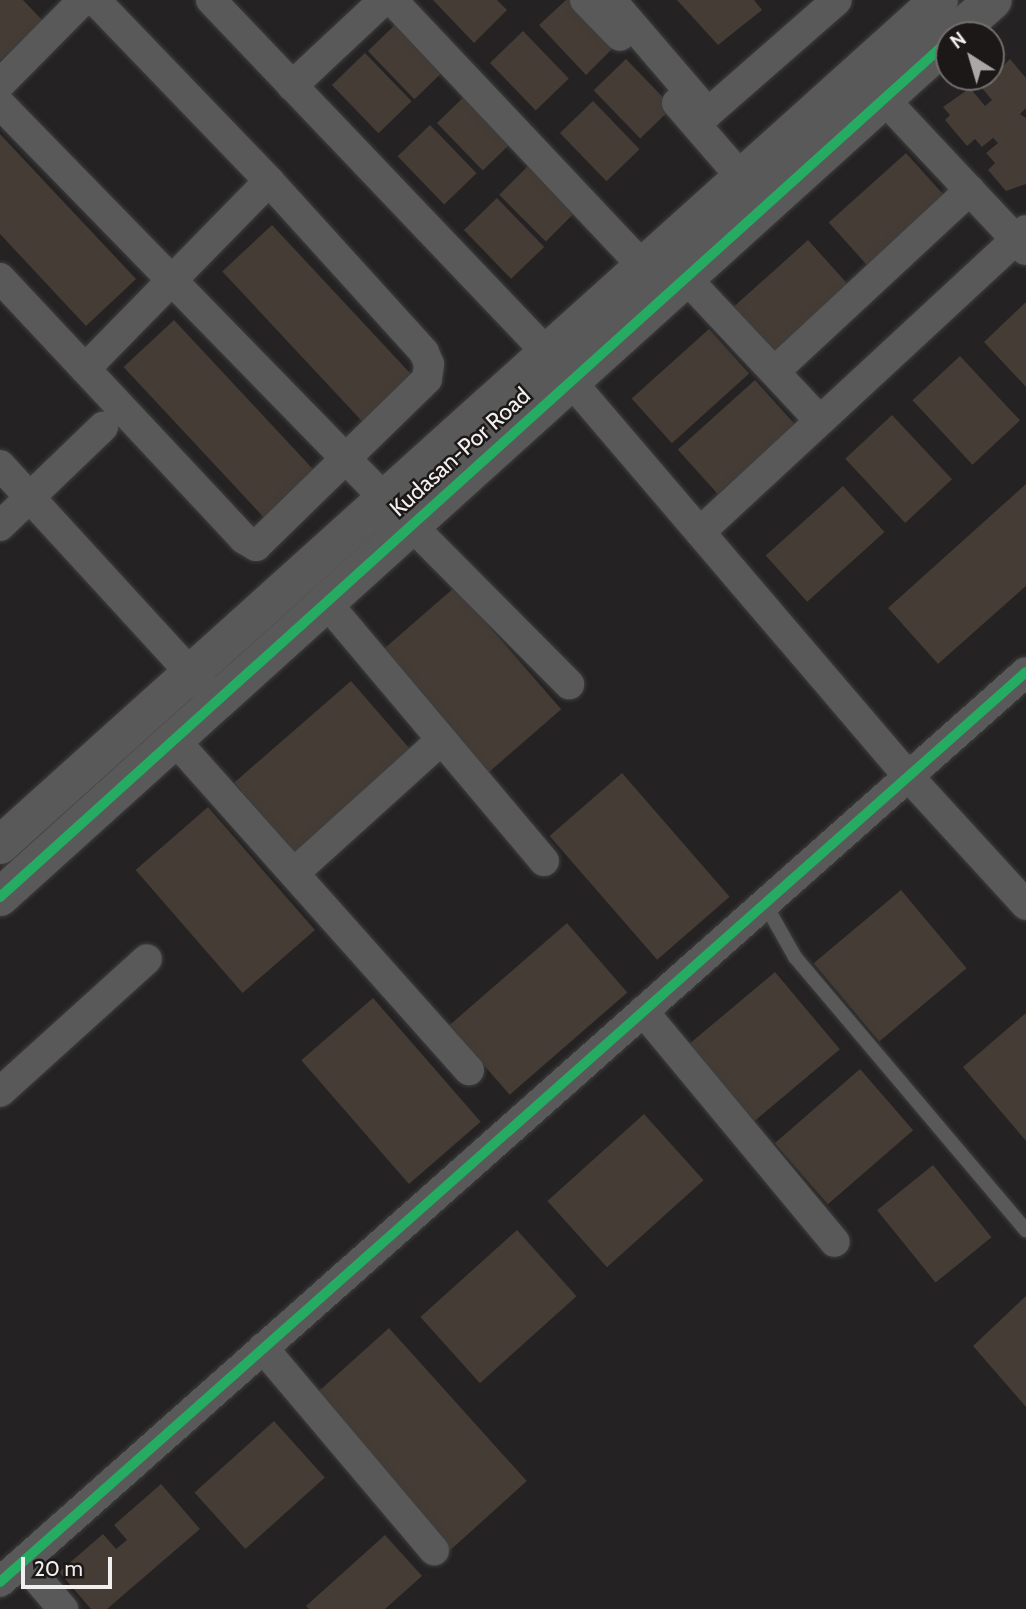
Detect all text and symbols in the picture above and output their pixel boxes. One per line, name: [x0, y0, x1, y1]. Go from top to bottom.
north arrow: [935, 21, 1005, 91]
text: N: [946, 27, 971, 54]
street label: Kudasan-Por Road: [384, 382, 536, 522]
scale bar: [24, 1542, 116, 1586]
text: 20 m: [34, 1556, 83, 1581]

